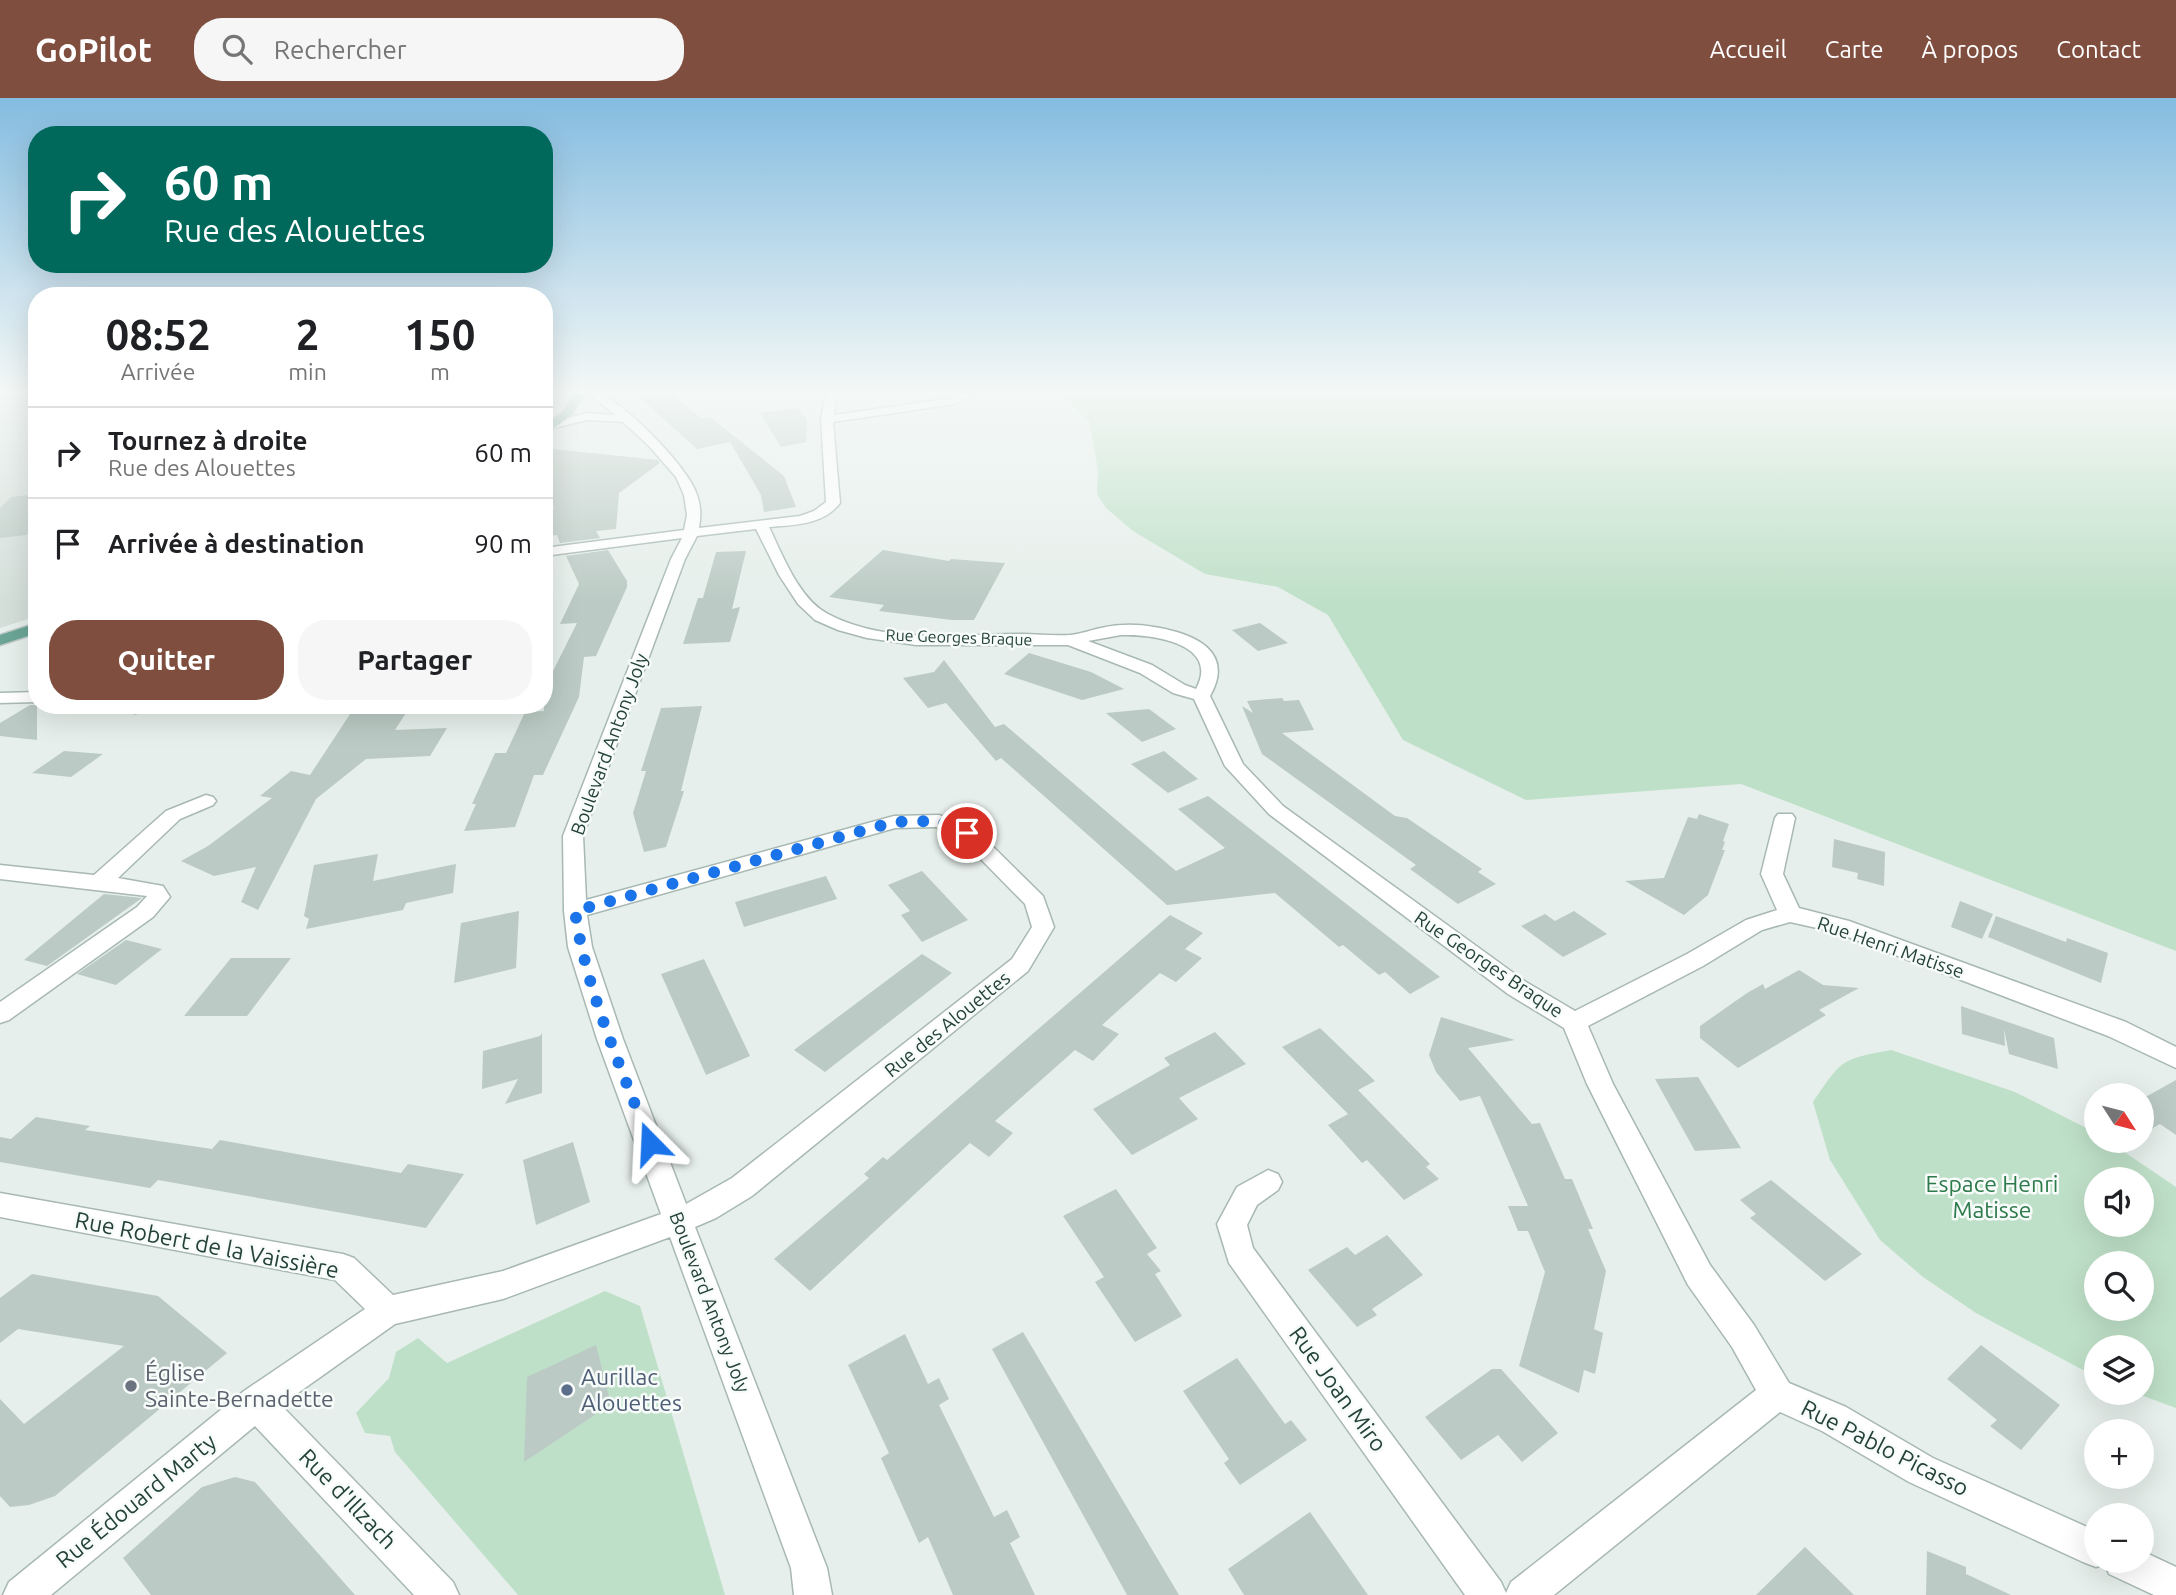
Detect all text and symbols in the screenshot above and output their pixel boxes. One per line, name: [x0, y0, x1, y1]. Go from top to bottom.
search box: [194, 18, 684, 81]
icon: search: [218, 30, 256, 68]
text: GoPilot: [35, 31, 152, 68]
text: Rechercher: [274, 35, 407, 64]
text: Accueil: [1710, 36, 1787, 63]
text: Carte: [1825, 36, 1884, 63]
text: À propos: [1922, 36, 2018, 63]
text: Contact: [2056, 36, 2141, 63]
icon: right: [49, 154, 140, 245]
text: 60 m: [164, 154, 273, 209]
text: Rue des Alouettes: [164, 212, 425, 248]
text: 08:52: [106, 311, 211, 358]
text: 2: [296, 311, 319, 358]
text: 150: [404, 311, 475, 358]
text: Arrivée: [121, 359, 195, 384]
text: min: [288, 359, 327, 384]
text: m: [430, 359, 450, 384]
text: Tournez à droite: [108, 426, 307, 455]
icon: right: [49, 434, 87, 472]
text: 60 m: [474, 438, 532, 467]
text: Rue des Alouettes: [108, 455, 296, 480]
icon: arrive: [49, 525, 87, 563]
text: Arrivée à destination: [108, 529, 364, 558]
text: 90 m: [474, 529, 532, 558]
button: Quitter: [49, 620, 284, 700]
button: Partager: [298, 620, 532, 700]
street label: Rue Georges Braque: [885, 625, 1033, 649]
street label: Boulevard Antony Joly: [566, 650, 652, 838]
pin: [937, 803, 997, 863]
icon: arrive: [948, 814, 986, 852]
street label: Rue Georges Braque: [1411, 906, 1567, 1022]
street label: Rue Henri Matisse: [1815, 912, 1967, 982]
street label: Rue des Alouettes: [880, 967, 1014, 1081]
north arrow: [2084, 1083, 2154, 1153]
map controls: [2084, 1083, 2154, 1573]
position arrow: [613, 1106, 687, 1180]
button: sound: [2084, 1167, 2154, 1237]
park label: Espace Henri Matisse: [1926, 1171, 2058, 1222]
street label: Rue Robert de la Vaissière: [73, 1207, 341, 1282]
street label: Boulevard Antony Joly: [665, 1209, 755, 1395]
button: search: [2084, 1251, 2154, 1321]
street label: Rue Joan Miro: [1285, 1321, 1392, 1456]
button: layers: [2084, 1335, 2154, 1405]
place label: Église Sainte-Bernadette: [145, 1359, 334, 1411]
place label: Aurillac Alouettes: [581, 1364, 682, 1415]
marker: Église Sainte-Bernadette: [123, 1378, 139, 1394]
marker: Aurillac Alouettes: [559, 1382, 575, 1398]
street label: Rue Pablo Picasso: [1797, 1395, 1973, 1501]
button: +: [2084, 1419, 2154, 1489]
street label: Rue Édouard Marty: [50, 1428, 221, 1573]
street label: Rue d'Illzach: [295, 1444, 402, 1554]
button: −: [2084, 1503, 2154, 1573]

